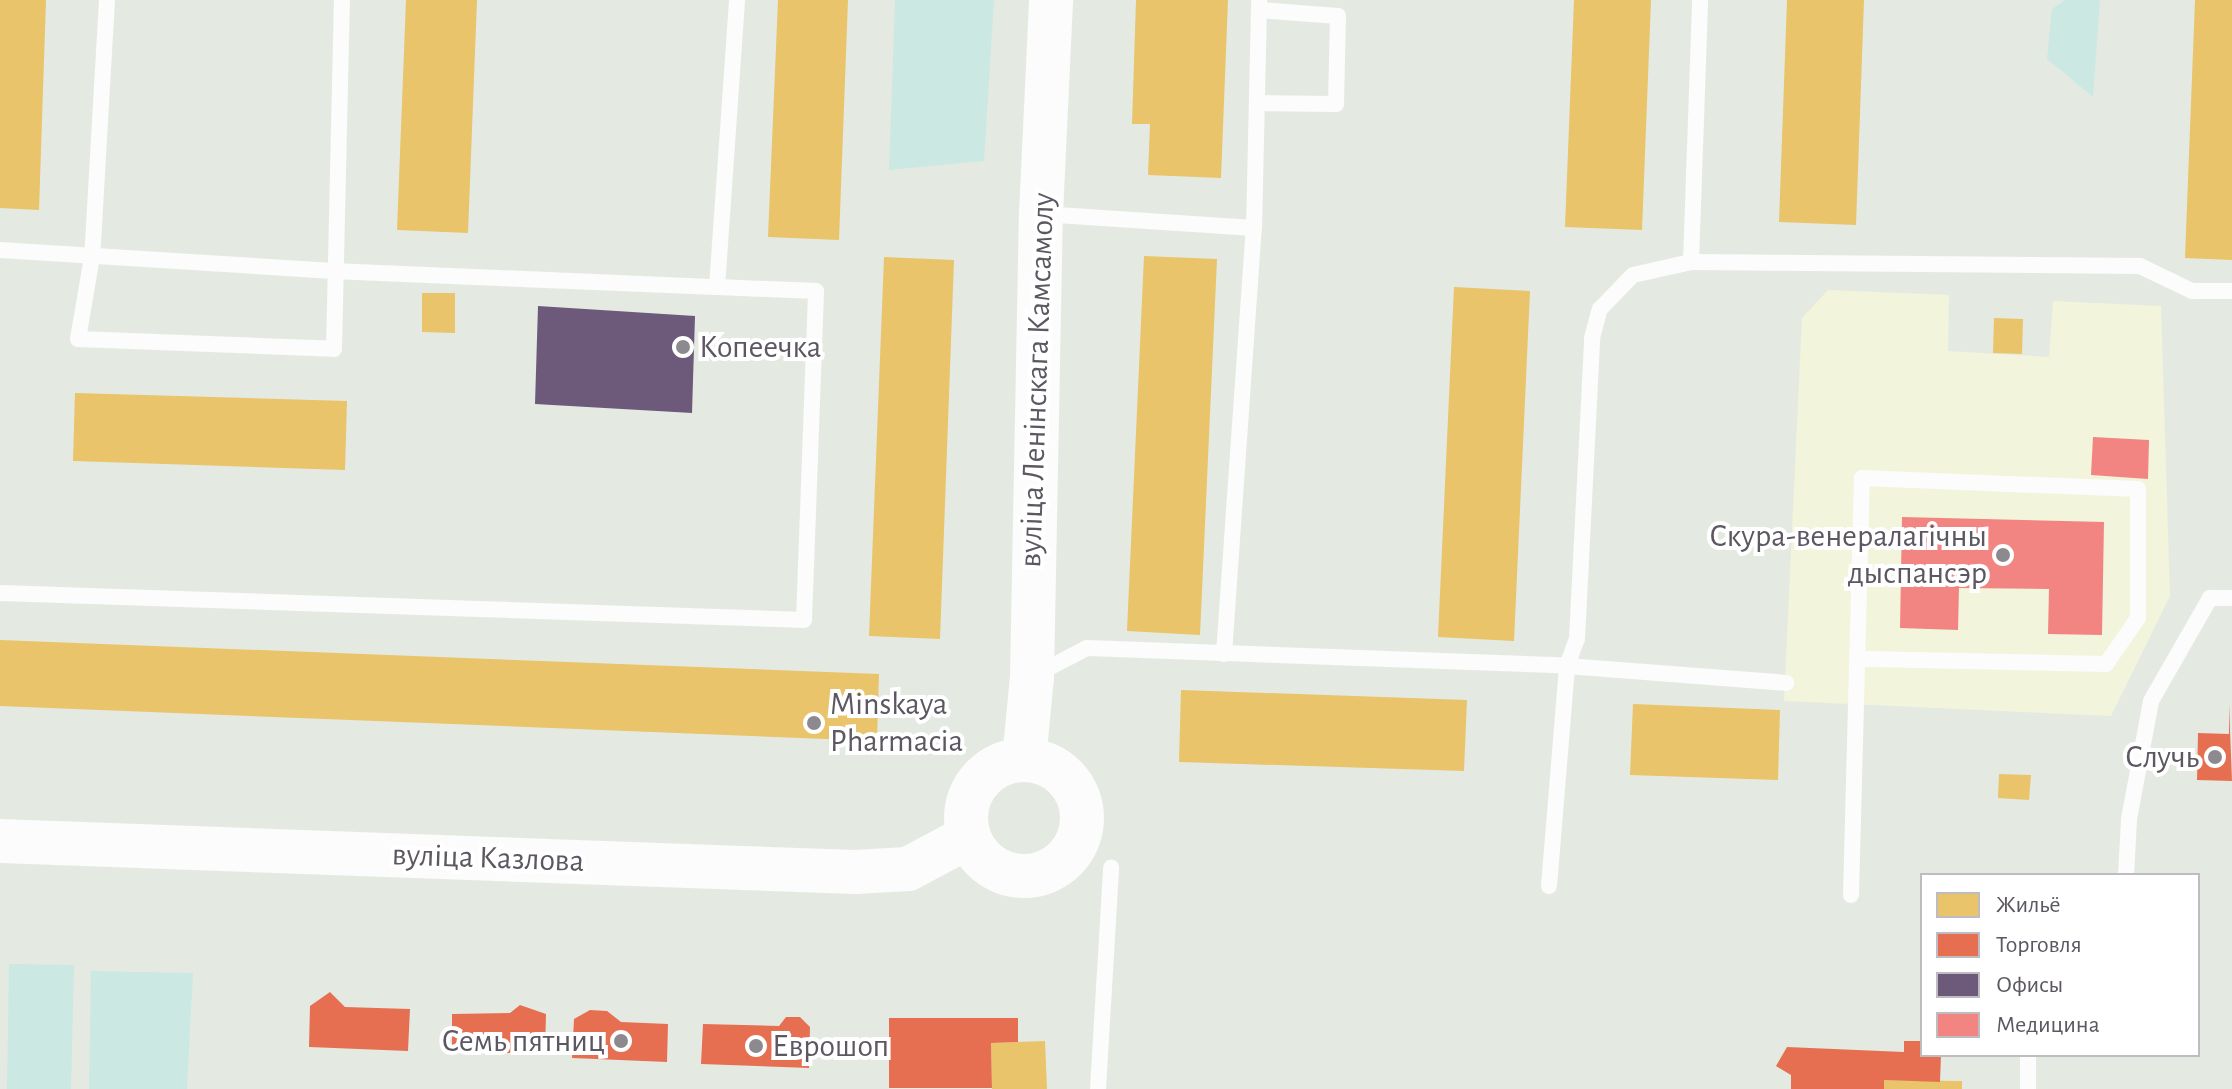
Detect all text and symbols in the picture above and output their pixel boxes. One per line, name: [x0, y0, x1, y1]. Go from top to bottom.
street label: вуліца Ленінскага Камсамолу: [1011, 192, 1063, 568]
place label: Копеечка: [699, 328, 821, 366]
marker: Копеечка: [674, 338, 692, 356]
place label: Скура-венералагічны дыспансэр: [1709, 518, 1987, 593]
marker: Скура-венералагічны дыспансэр: [1994, 546, 2012, 564]
place label: Minskaya Pharmacia: [830, 686, 963, 761]
marker: Minskaya Pharmacia: [805, 714, 823, 732]
place label: Случь: [2125, 738, 2199, 776]
marker: Случь: [2206, 748, 2224, 766]
street label: вуліца Казлова: [391, 835, 585, 881]
legend: [1920, 873, 2200, 1057]
text: Жильё: [1996, 893, 2061, 917]
text: Торговля: [1996, 933, 2082, 957]
text: Офисы: [1996, 973, 2063, 997]
text: Медицина: [1996, 1013, 2100, 1037]
place label: Семь пятниц: [442, 1022, 605, 1060]
place label: Еврошоп: [772, 1027, 889, 1065]
marker: Семь пятниц: [612, 1032, 630, 1050]
marker: Еврошоп: [747, 1037, 765, 1055]

